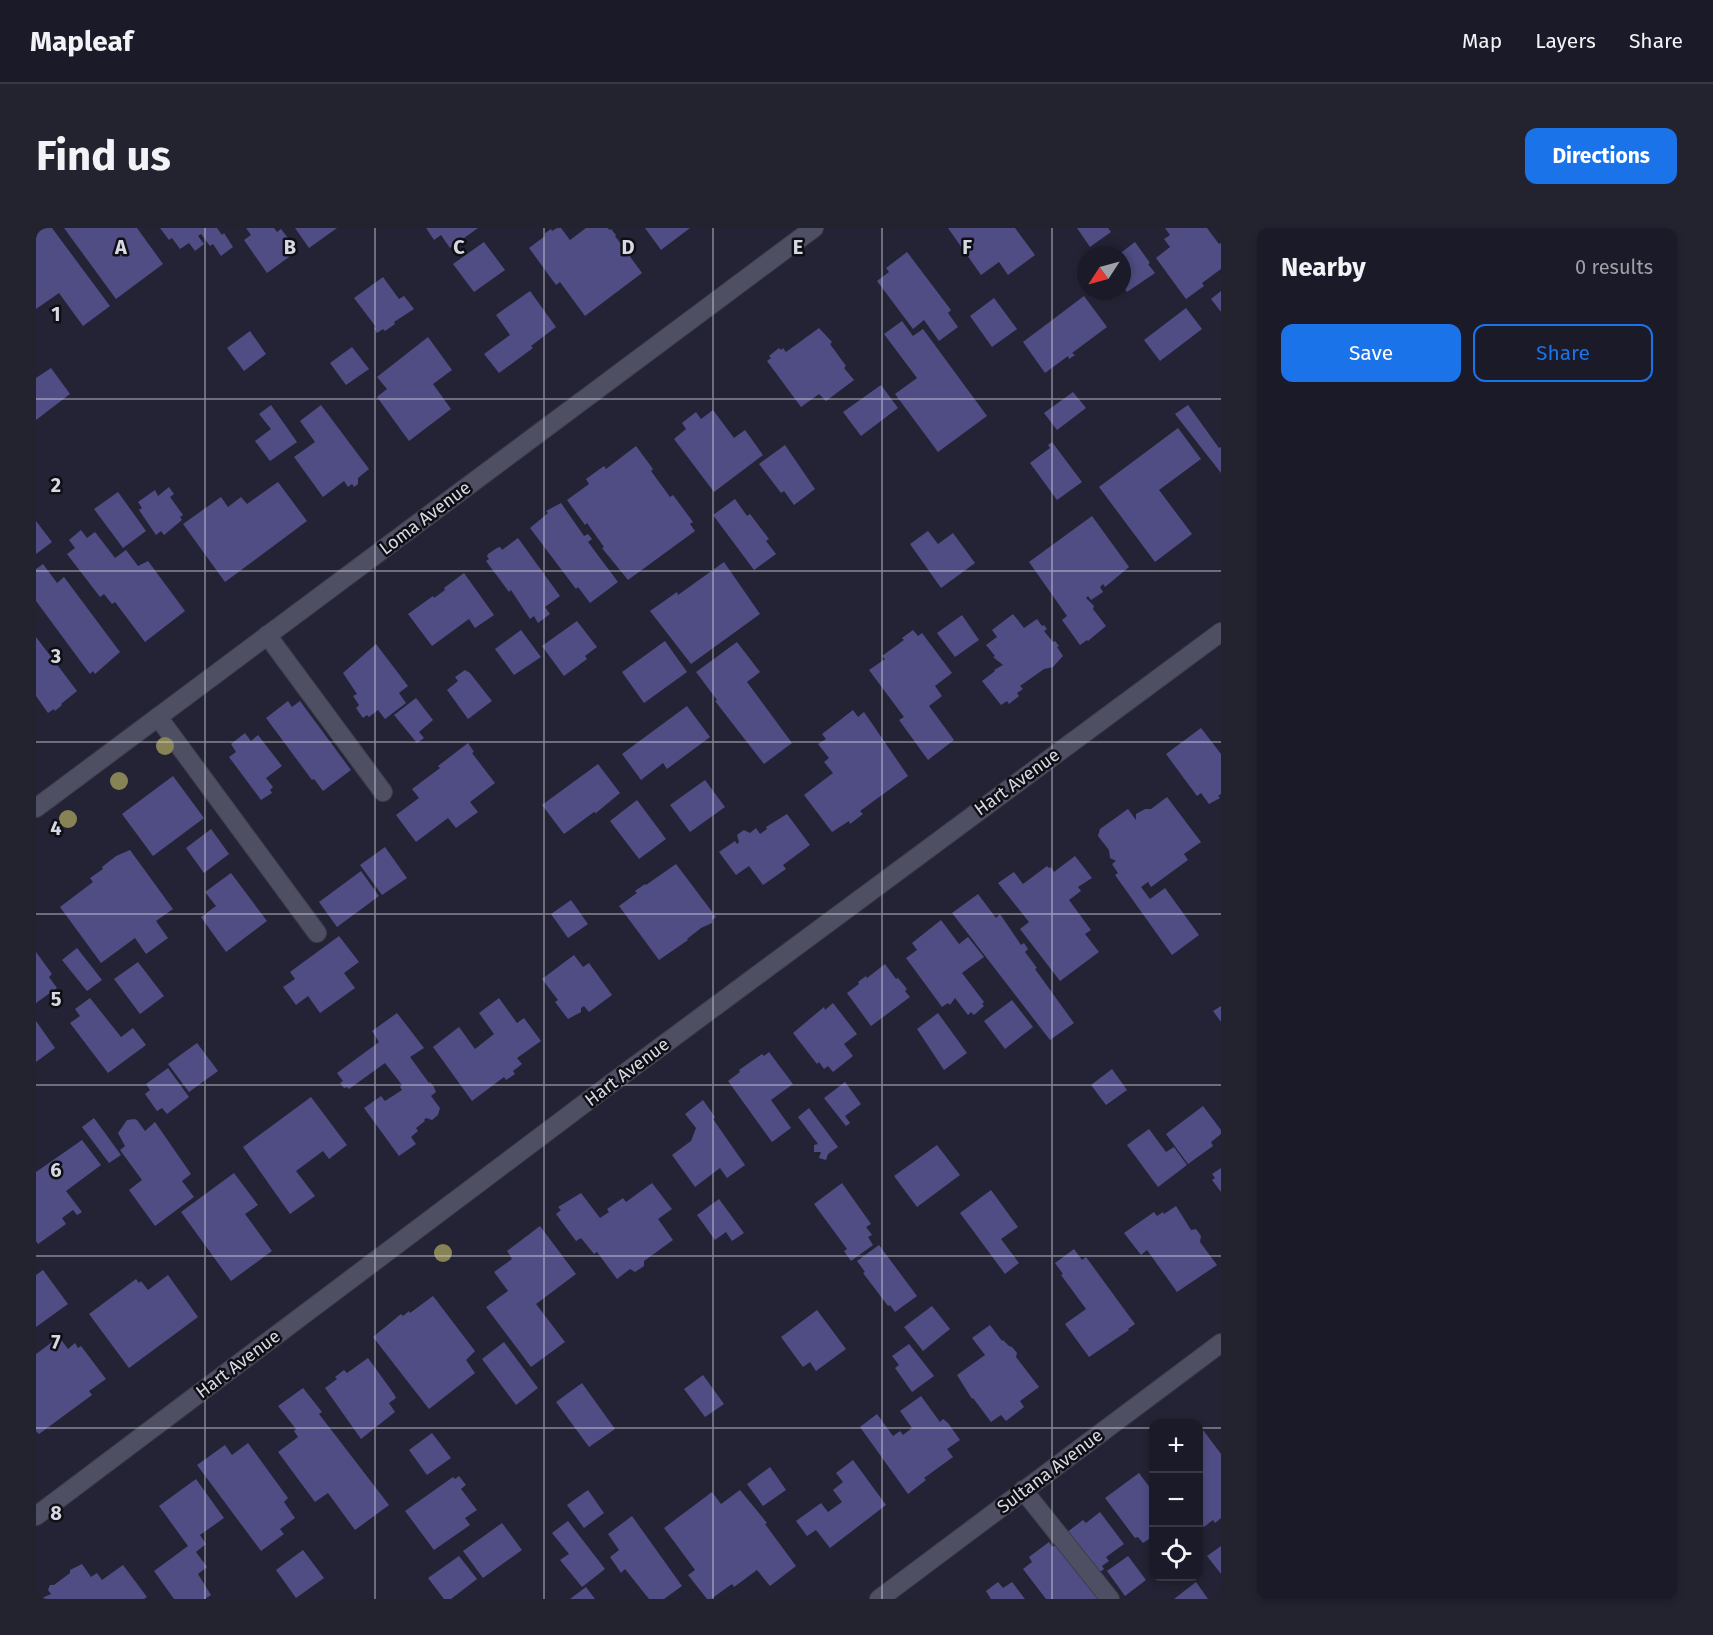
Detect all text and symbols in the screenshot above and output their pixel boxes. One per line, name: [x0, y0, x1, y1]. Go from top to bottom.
text: Mapleaf: [30, 25, 133, 58]
text: Map: [1462, 28, 1502, 54]
text: Layers: [1535, 28, 1596, 54]
text: Share: [1629, 28, 1683, 54]
button: Directions: [1525, 128, 1677, 184]
text: Find us: [36, 131, 171, 181]
text: A: [114, 235, 128, 259]
text: B: [284, 235, 296, 259]
text: C: [453, 235, 465, 259]
text: D: [621, 235, 635, 259]
text: E: [793, 235, 803, 259]
text: F: [962, 235, 972, 259]
north arrow: [1077, 246, 1131, 300]
text: Nearby: [1281, 252, 1366, 283]
text: 0 results: [1575, 255, 1653, 279]
text: 1: [51, 302, 61, 326]
button: Save: [1281, 324, 1461, 382]
button: Share: [1473, 324, 1653, 382]
text: 2: [51, 473, 61, 497]
street label: Loma Avenue: [375, 476, 475, 560]
text: 3: [50, 644, 61, 668]
street label: Hart Avenue: [970, 744, 1064, 820]
text: 4: [50, 816, 62, 840]
text: 5: [51, 987, 62, 1011]
street label: Hart Avenue: [580, 1033, 674, 1111]
text: 6: [50, 1158, 62, 1182]
street label: Hart Avenue: [191, 1325, 285, 1403]
text: 7: [51, 1330, 61, 1354]
map controls: [1149, 1419, 1203, 1581]
button: +: [1149, 1419, 1203, 1473]
street label: Sultana Avenue: [993, 1424, 1107, 1518]
button: −: [1149, 1473, 1203, 1527]
text: 8: [50, 1501, 62, 1525]
button: locate: [1149, 1527, 1203, 1581]

